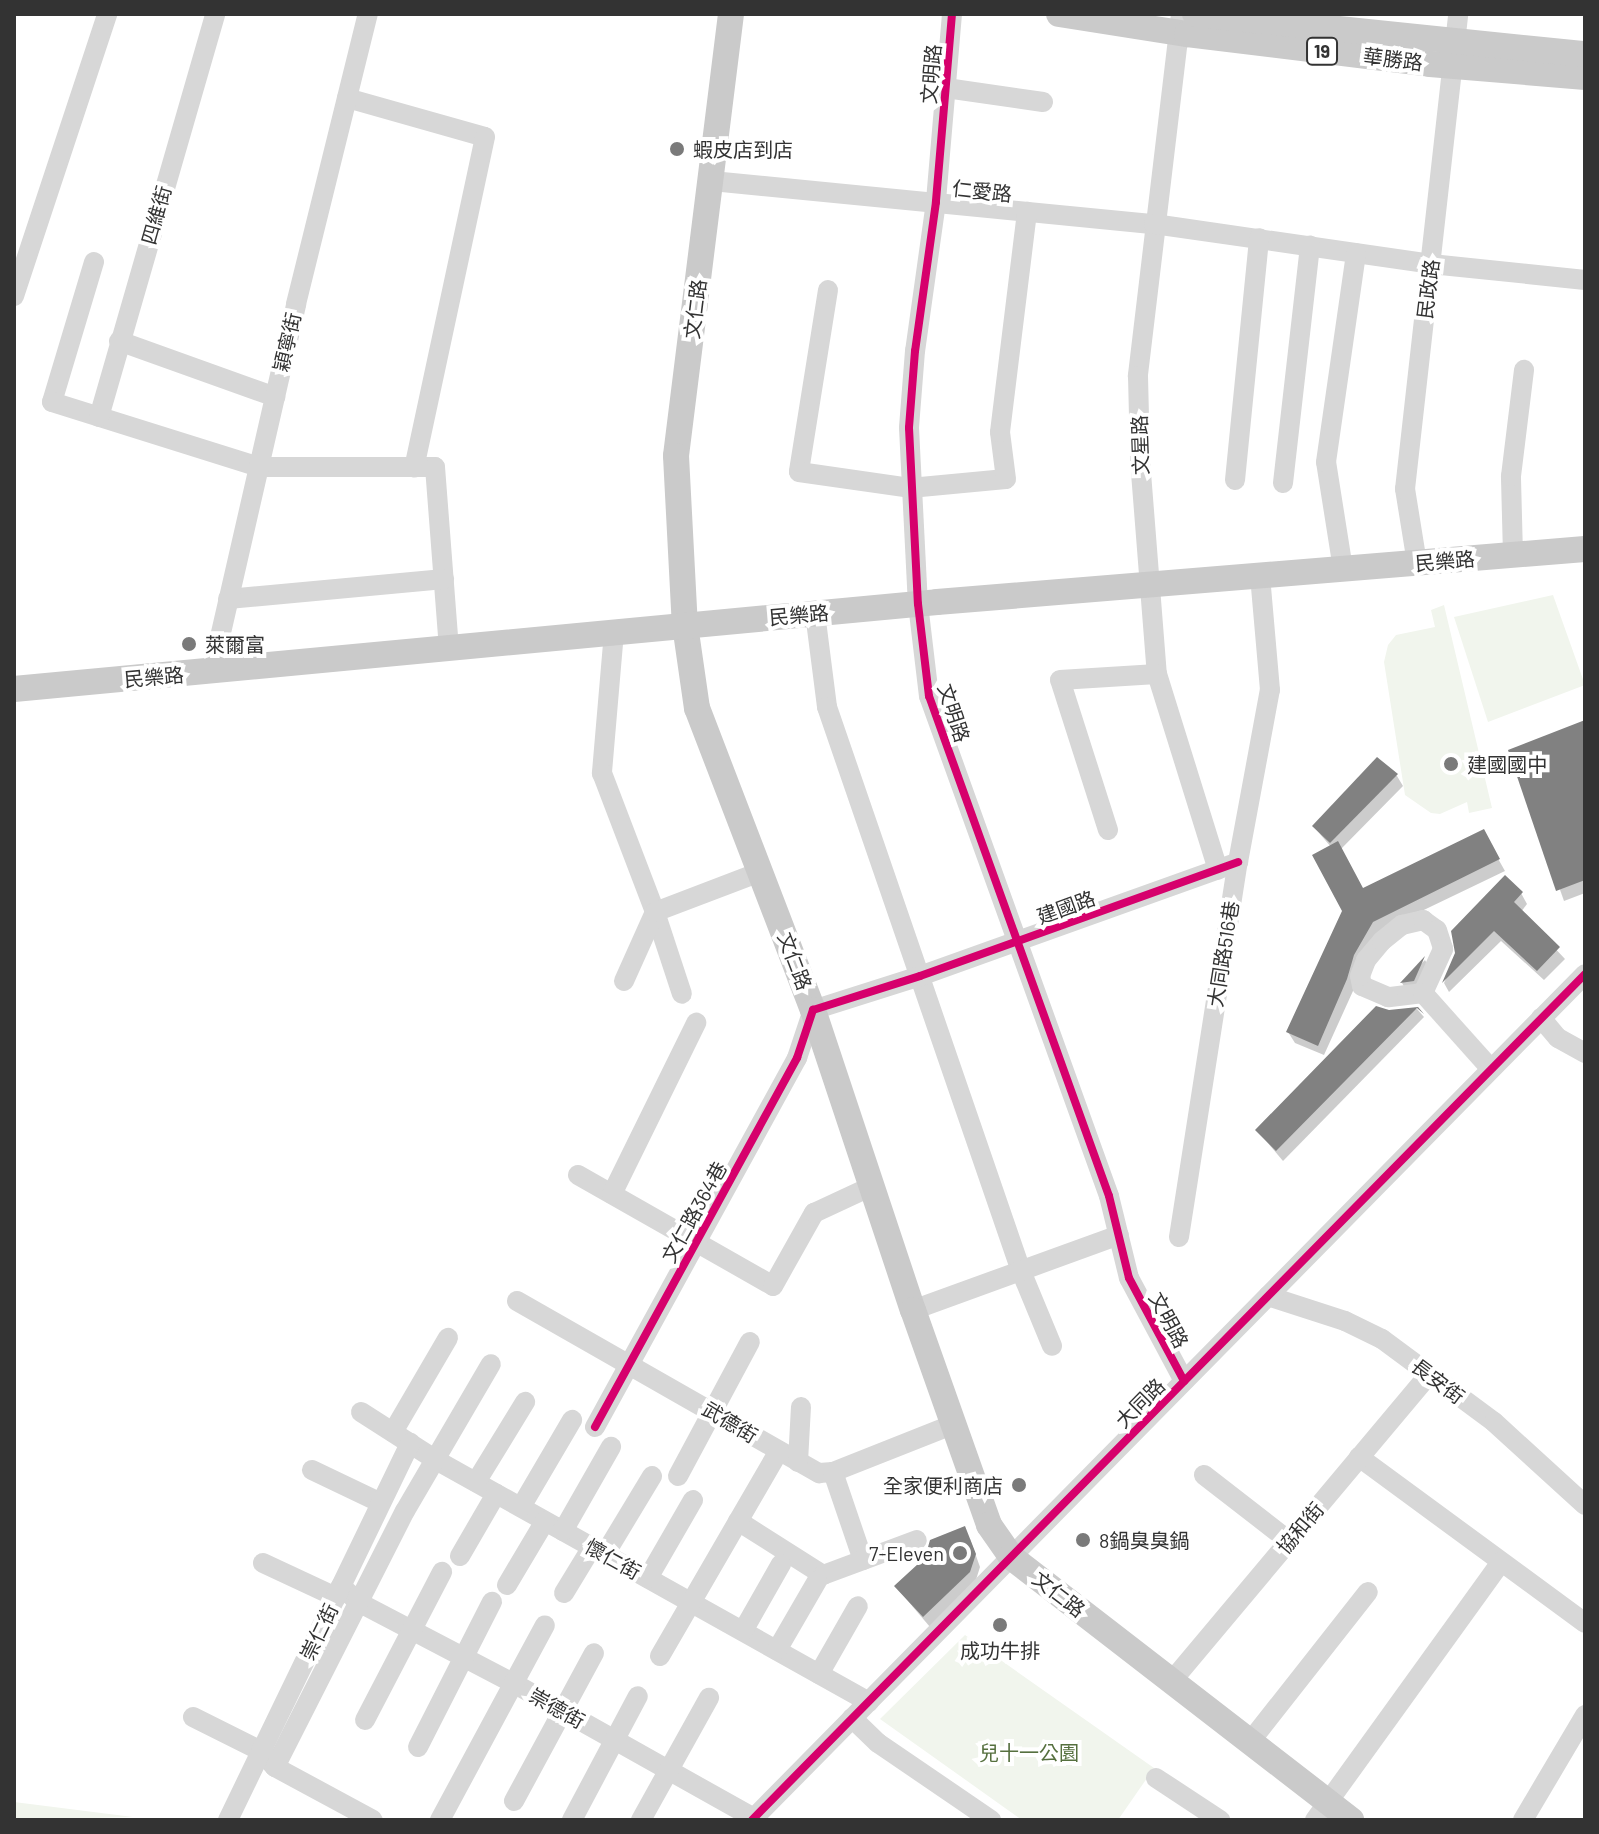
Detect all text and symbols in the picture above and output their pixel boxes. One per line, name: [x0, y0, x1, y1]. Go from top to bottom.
road number: 19: [1306, 37, 1338, 65]
street label: 文明路: [916, 43, 946, 105]
street label: 華勝路: [1362, 43, 1424, 75]
place label: 蝦皮店到店: [693, 137, 793, 161]
marker: 蝦皮店到店: [668, 140, 686, 158]
street label: 仁愛路: [951, 176, 1013, 206]
street label: 四維街: [136, 183, 176, 247]
street label: 民政路: [1412, 258, 1444, 320]
street label: 文仁路: [679, 278, 711, 340]
street label: 穎寧街: [269, 310, 305, 374]
street label: 文星路: [1127, 415, 1153, 475]
street label: 民樂路: [1414, 546, 1476, 576]
street label: 民樂路: [768, 600, 830, 630]
place label: 萊爾富: [205, 632, 265, 656]
marker: 萊爾富: [180, 635, 198, 653]
street label: 民樂路: [123, 662, 185, 692]
street label: 文明路: [933, 681, 975, 745]
place label: 建國國中: [1467, 752, 1547, 776]
marker: 建國國中: [1442, 755, 1460, 773]
street label: 建國路: [1034, 885, 1098, 929]
street label: 大同路516巷: [1203, 899, 1243, 1009]
street label: 文仁路: [773, 929, 817, 993]
street label: 文仁路364巷: [656, 1157, 732, 1267]
street label: 文明路: [1144, 1288, 1194, 1352]
street label: 長安街: [1407, 1353, 1469, 1409]
street label: 大同路: [1110, 1373, 1170, 1433]
street label: 武德街: [698, 1396, 762, 1448]
place label: 全家便利商店: [883, 1473, 1003, 1497]
marker: 全家便利商店: [1010, 1476, 1028, 1494]
street label: 協和街: [1272, 1497, 1328, 1559]
place label: 8鍋臭臭鍋: [1099, 1528, 1189, 1552]
marker: 8鍋臭臭鍋: [1074, 1531, 1092, 1549]
street label: 懷仁街: [581, 1534, 645, 1584]
place label: 7-Eleven: [869, 1541, 944, 1565]
marker: 7-Eleven: [951, 1544, 969, 1562]
street label: 文仁路: [1028, 1566, 1090, 1622]
street label: 崇仁街: [295, 1600, 343, 1664]
marker: 成功牛排: [991, 1616, 1009, 1634]
place label: 成功牛排: [960, 1638, 1040, 1662]
street label: 崇德街: [525, 1683, 589, 1733]
park label: 兒十一公園: [979, 1740, 1079, 1764]

